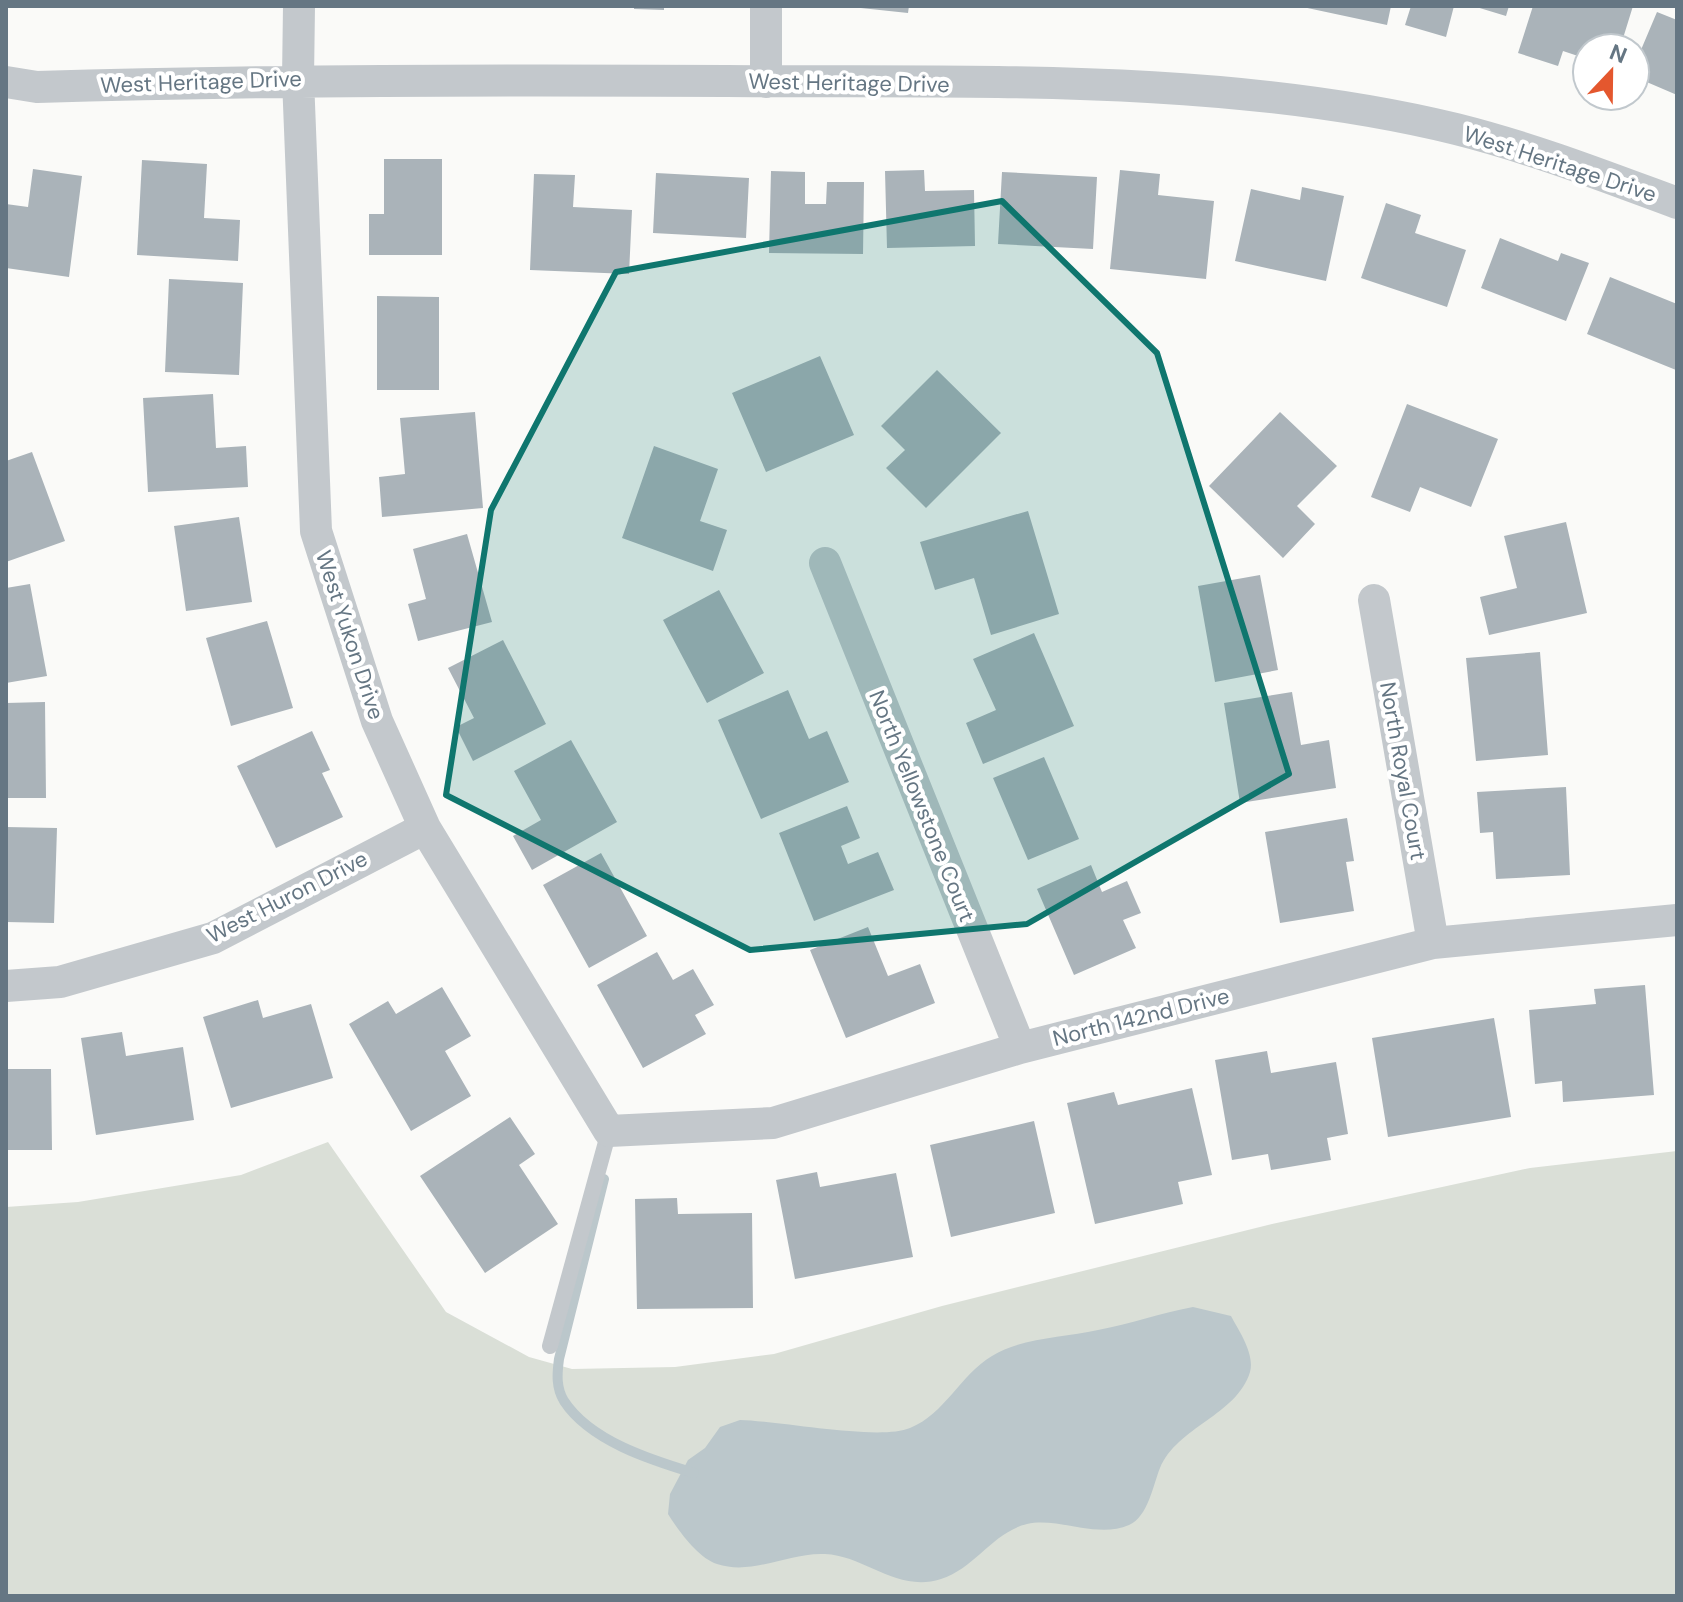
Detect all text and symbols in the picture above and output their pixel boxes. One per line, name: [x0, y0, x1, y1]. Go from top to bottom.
north arrow: [1571, 32, 1651, 112]
text: N: [1605, 37, 1631, 70]
street label: West Heritage Drive: [100, 64, 302, 100]
street label: West Heritage Drive: [748, 67, 950, 99]
street label: West Heritage Drive: [1460, 119, 1660, 209]
street label: West Yukon Drive: [309, 547, 391, 723]
street label: North Royal Court: [1373, 680, 1433, 862]
street label: North Yellowstone Court: [862, 686, 982, 926]
street label: West Huron Drive: [202, 844, 372, 950]
street label: North 142nd Drive: [1050, 981, 1232, 1053]

